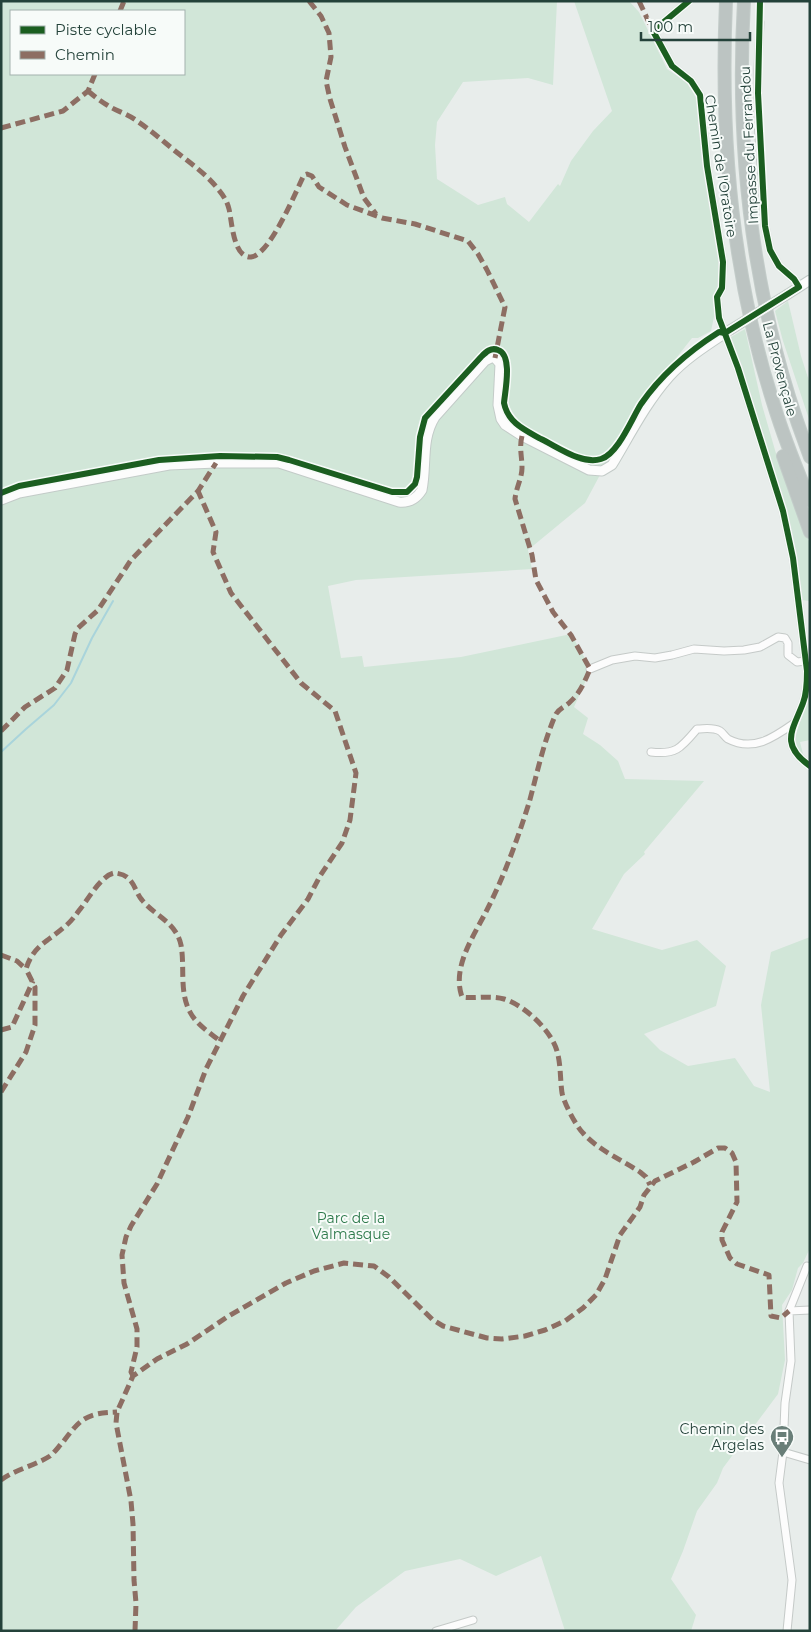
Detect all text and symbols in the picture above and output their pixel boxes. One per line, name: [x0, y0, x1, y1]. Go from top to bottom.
legend: [10, 10, 185, 75]
scale bar: [641, 10, 750, 42]
text: 100 m: [648, 17, 693, 36]
text: Piste cyclable: [55, 20, 157, 39]
text: Chemin: [55, 45, 115, 64]
street label: Impasse du Ferrandou: [736, 66, 762, 224]
street label: Chemin de l'Oratoire: [701, 93, 741, 239]
street label: La Provençale: [759, 320, 801, 418]
park label: Parc de la Valmasque: [312, 1209, 390, 1243]
place label: Chemin des Argelas: [680, 1420, 764, 1454]
bus stop icon: Chemin des Argelas: [769, 1424, 795, 1458]

